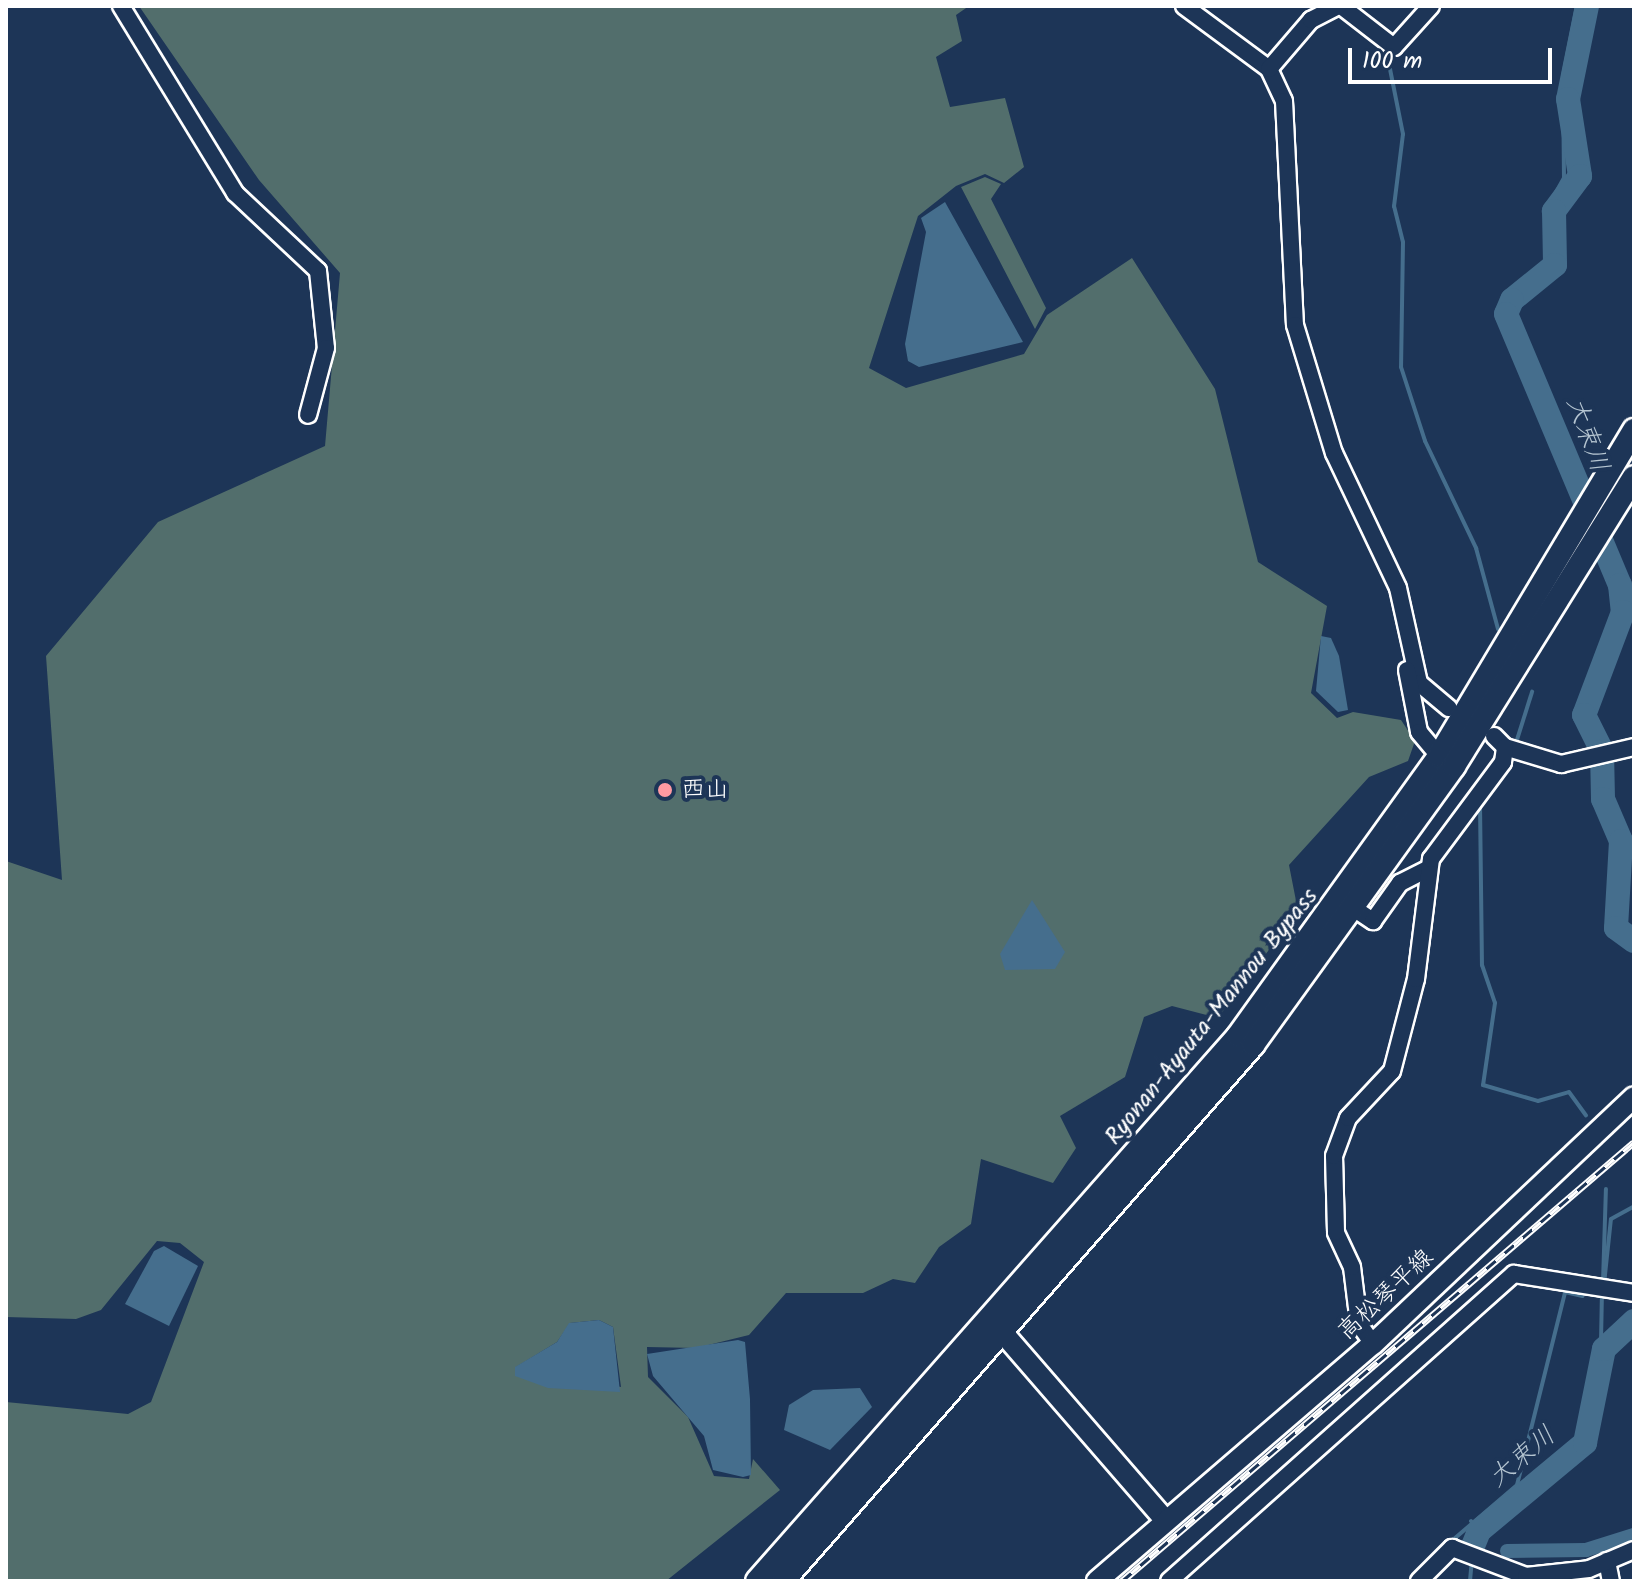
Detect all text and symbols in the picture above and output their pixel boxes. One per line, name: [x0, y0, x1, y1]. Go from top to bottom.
scale bar: [1352, 32, 1556, 82]
text: 100 m: [1362, 42, 1422, 81]
water label: 大束川: [1558, 393, 1614, 477]
place label: 西山: [681, 776, 729, 804]
marker: 西山: [656, 781, 674, 799]
street label: Ryonan-Ayauta-Mannou Bypass: [1100, 883, 1324, 1151]
street label: 高松琴平線: [1332, 1244, 1440, 1346]
water label: 大束川: [1483, 1421, 1563, 1495]

